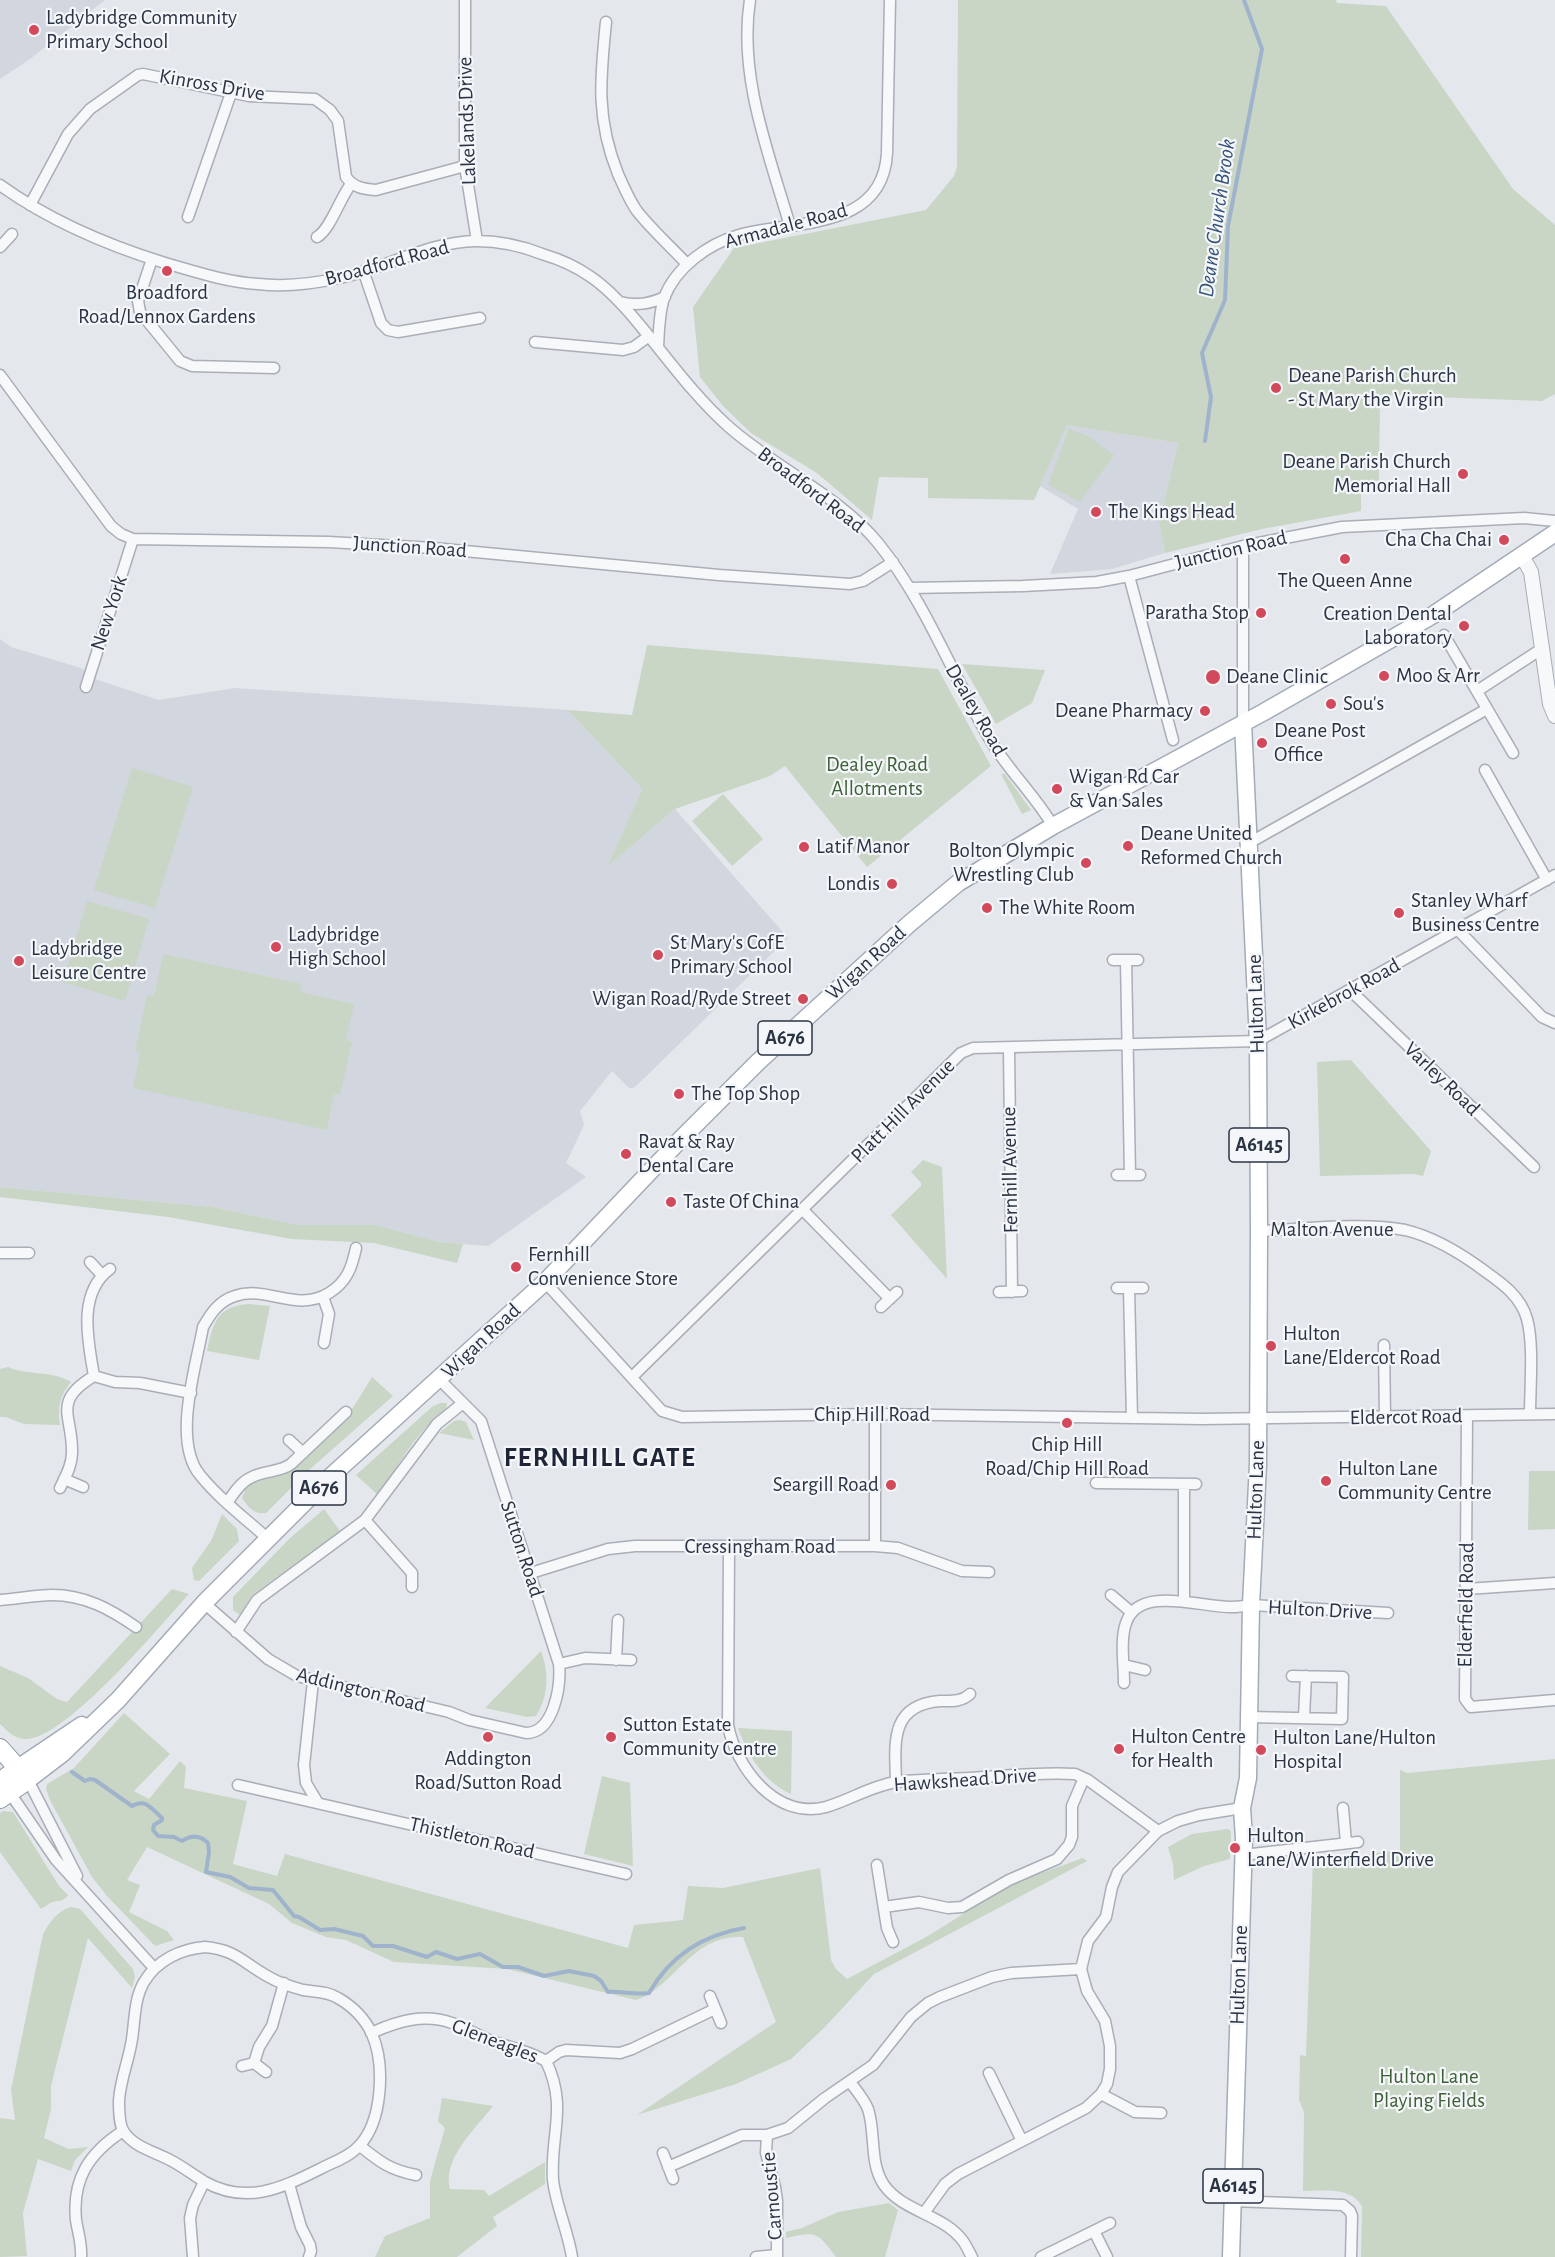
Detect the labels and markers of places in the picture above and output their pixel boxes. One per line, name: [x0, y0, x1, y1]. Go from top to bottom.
place label: Ladybridge Community Primary School: [46, 5, 237, 55]
marker: Ladybridge Community Primary School: [27, 23, 41, 37]
marker: Broadford Road/Lennox Gardens: [160, 264, 174, 278]
place label: Broadford Road/Lennox Gardens: [78, 280, 256, 330]
place label: Deane Parish Church - St Mary the Virgin: [1288, 363, 1457, 413]
marker: Deane Parish Church - St Mary the Virgin: [1269, 381, 1283, 395]
place label: Deane Parish Church Memorial Hall: [1282, 449, 1451, 499]
marker: Deane Parish Church Memorial Hall: [1456, 467, 1470, 481]
place label: The Kings Head: [1108, 499, 1235, 525]
marker: The Kings Head: [1089, 505, 1103, 519]
place label: Cha Cha Chai: [1385, 527, 1492, 553]
marker: Cha Cha Chai: [1497, 533, 1511, 547]
marker: The Queen Anne: [1338, 552, 1352, 566]
place label: The Queen Anne: [1278, 568, 1412, 594]
place label: Paratha Stop: [1145, 600, 1249, 626]
place label: Creation Dental Laboratory: [1324, 601, 1452, 651]
marker: Paratha Stop: [1254, 606, 1268, 620]
marker: Creation Dental Laboratory: [1457, 619, 1471, 633]
place label: Moo & Arr: [1396, 663, 1480, 689]
place label: Deane Clinic: [1226, 664, 1328, 690]
marker: Deane Clinic: [1204, 668, 1222, 686]
marker: Moo & Arr: [1377, 669, 1391, 683]
place label: Sou's: [1343, 691, 1384, 717]
marker: Sou's: [1324, 697, 1338, 711]
place label: Deane Pharmacy: [1055, 698, 1193, 724]
marker: Deane Pharmacy: [1198, 704, 1212, 718]
place label: Deane Post Office: [1274, 718, 1366, 768]
marker: Deane Post Office: [1255, 736, 1269, 750]
place label: Wigan Rd Car & Van Sales: [1069, 764, 1179, 814]
marker: Wigan Rd Car & Van Sales: [1050, 782, 1064, 796]
place label: Deane United Reformed Church: [1140, 821, 1282, 871]
place label: Latif Manor: [816, 834, 910, 860]
place label: Bolton Olympic Wrestling Club: [949, 838, 1074, 888]
marker: Deane United Reformed Church: [1121, 839, 1135, 853]
marker: Latif Manor: [797, 840, 811, 854]
marker: Bolton Olympic Wrestling Club: [1079, 856, 1093, 870]
place label: Londis: [827, 871, 880, 897]
marker: Londis: [885, 877, 899, 891]
place label: Stanley Wharf Business Centre: [1411, 888, 1540, 938]
place label: The White Room: [999, 895, 1135, 921]
marker: The White Room: [980, 901, 994, 915]
marker: Stanley Wharf Business Centre: [1392, 906, 1406, 920]
place label: Ladybridge High School: [288, 922, 386, 972]
place label: St Mary's CofE Primary School: [670, 930, 793, 980]
place label: Ladybridge Leisure Centre: [31, 936, 147, 986]
marker: Ladybridge High School: [269, 940, 283, 954]
marker: St Mary's CofE Primary School: [651, 948, 665, 962]
marker: Ladybridge Leisure Centre: [12, 954, 26, 968]
place label: Wigan Road/Ryde Street: [592, 986, 791, 1012]
marker: Wigan Road/Ryde Street: [796, 992, 810, 1006]
place label: The Top Shop: [691, 1081, 800, 1107]
marker: The Top Shop: [672, 1087, 686, 1101]
place label: Ravat & Ray Dental Care: [638, 1129, 735, 1179]
marker: Ravat & Ray Dental Care: [619, 1147, 633, 1161]
place label: Taste Of China: [683, 1189, 800, 1215]
marker: Taste Of China: [664, 1195, 678, 1209]
place label: Fernhill Convenience Store: [528, 1242, 678, 1292]
marker: Fernhill Convenience Store: [509, 1260, 523, 1274]
place label: Hulton Lane/Eldercot Road: [1283, 1321, 1441, 1371]
marker: Hulton Lane/Eldercot Road: [1264, 1339, 1278, 1353]
marker: Chip Hill Road/Chip Hill Road: [1060, 1416, 1074, 1430]
place label: Chip Hill Road/Chip Hill Road: [985, 1432, 1149, 1482]
place label: Hulton Lane Community Centre: [1338, 1456, 1492, 1506]
place label: Seargill Road: [773, 1472, 879, 1498]
marker: Hulton Lane Community Centre: [1319, 1474, 1333, 1488]
marker: Seargill Road: [884, 1478, 898, 1492]
place label: Sutton Estate Community Centre: [623, 1712, 777, 1762]
place label: Hulton Centre for Health: [1131, 1724, 1246, 1774]
place label: Hulton Lane/Hulton Hospital: [1273, 1725, 1436, 1775]
marker: Addington Road/Sutton Road: [481, 1730, 495, 1744]
marker: Sutton Estate Community Centre: [604, 1730, 618, 1744]
marker: Hulton Centre for Health: [1112, 1742, 1126, 1756]
marker: Hulton Lane/Hulton Hospital: [1254, 1743, 1268, 1757]
place label: Addington Road/Sutton Road: [414, 1746, 562, 1796]
place label: Hulton Lane/Winterfield Drive: [1247, 1823, 1434, 1873]
marker: Hulton Lane/Winterfield Drive: [1228, 1841, 1242, 1855]

